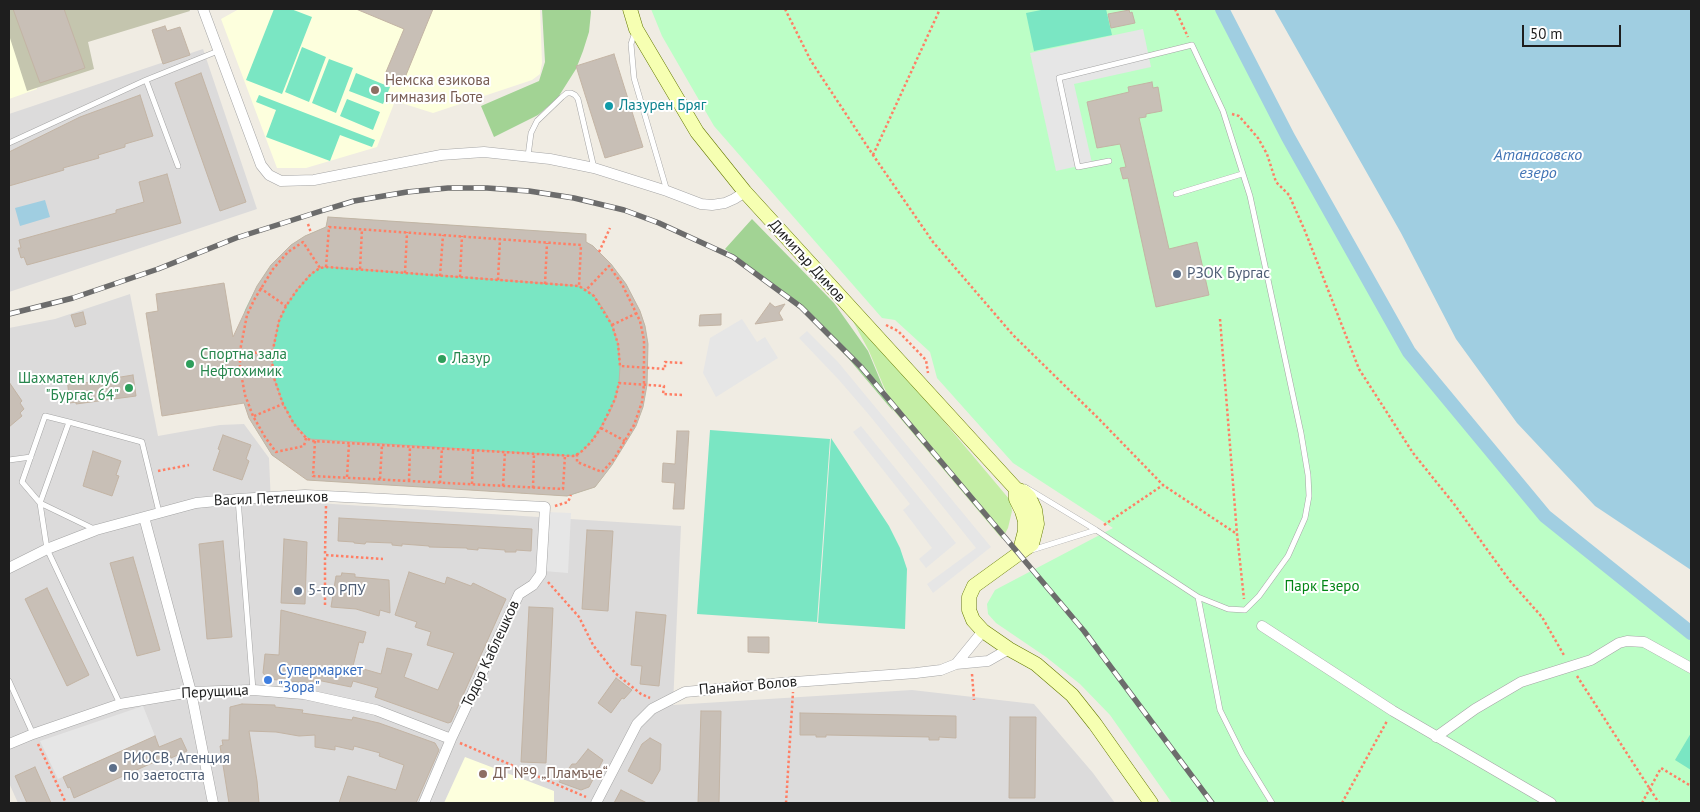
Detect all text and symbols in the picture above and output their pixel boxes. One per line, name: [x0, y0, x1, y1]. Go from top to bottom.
scale bar: [1525, 15, 1624, 47]
text: 50 m: [1530, 24, 1563, 43]
place label: Немска езикова гимназия Гьоте: [385, 72, 490, 107]
marker: Немска езикова гимназия Гьоте: [369, 84, 381, 96]
place label: Лазурен Бряг: [619, 97, 706, 115]
marker: Лазурен Бряг: [603, 100, 615, 112]
water label: Атанасовско езеро: [1494, 145, 1582, 183]
street label: Димитър Димов: [765, 216, 849, 306]
place label: РЗОК Бургас: [1187, 265, 1270, 283]
marker: РЗОК Бургас: [1171, 268, 1183, 280]
place label: Спортна зала Нефтохимик: [200, 346, 287, 381]
place label: Лазур: [452, 350, 491, 368]
marker: Лазур: [436, 353, 448, 365]
marker: Спортна зала Нефтохимик: [184, 358, 196, 370]
place label: Шахматен клуб "Бургас 64": [18, 370, 119, 405]
marker: Шахматен клуб "Бургас 64": [123, 382, 135, 394]
street label: Васил Петлешков: [213, 488, 329, 510]
park label: Парк Езеро: [1284, 578, 1360, 596]
place label: 5-то РПУ: [308, 582, 366, 600]
marker: 5-то РПУ: [292, 585, 304, 597]
street label: Тодор Каблешков: [458, 598, 524, 710]
place label: Супермаркет "Зора": [278, 662, 363, 697]
street label: Панайот Волов: [698, 673, 798, 699]
marker: Супермаркет "Зора": [262, 674, 274, 686]
street label: Перущица: [181, 681, 249, 703]
place label: РИОСВ, Агенция по заетостта: [123, 750, 230, 785]
marker: РИОСВ, Агенция по заетостта: [107, 762, 119, 774]
place label: ДГ №9 „Пламъче“: [493, 765, 608, 783]
marker: ДГ №9 „Пламъче“: [477, 768, 489, 780]

